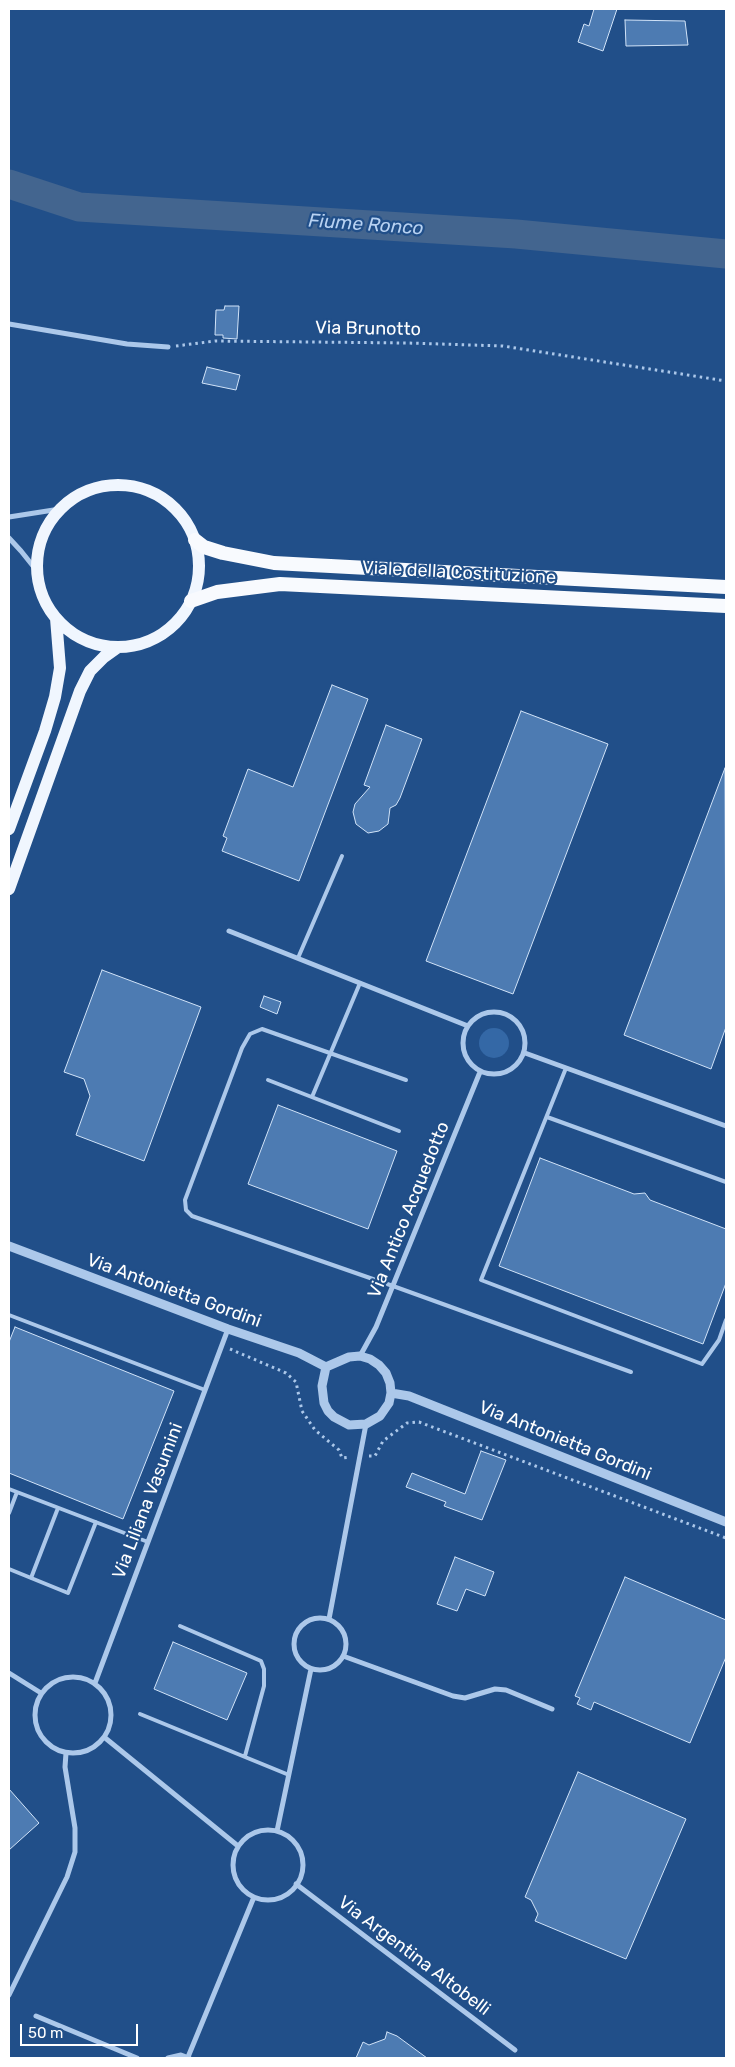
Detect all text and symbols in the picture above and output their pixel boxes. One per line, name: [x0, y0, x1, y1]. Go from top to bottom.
water label: Fiume Ronco: [308, 210, 424, 240]
street label: Via Brunotto: [315, 317, 421, 341]
street label: Viale della Costituzione: [361, 557, 557, 589]
street label: Via Antico Acquedotto: [364, 1119, 454, 1301]
street label: Via Antonietta Gordini: [84, 1249, 264, 1333]
street label: Via Antonietta Gordini: [476, 1397, 654, 1485]
street label: Via Liliana Vasumini: [108, 1420, 188, 1582]
street label: Via Argentina Altobelli: [334, 1892, 494, 2020]
scale bar: [22, 2014, 140, 2046]
text: 50 m: [28, 2024, 63, 2042]

